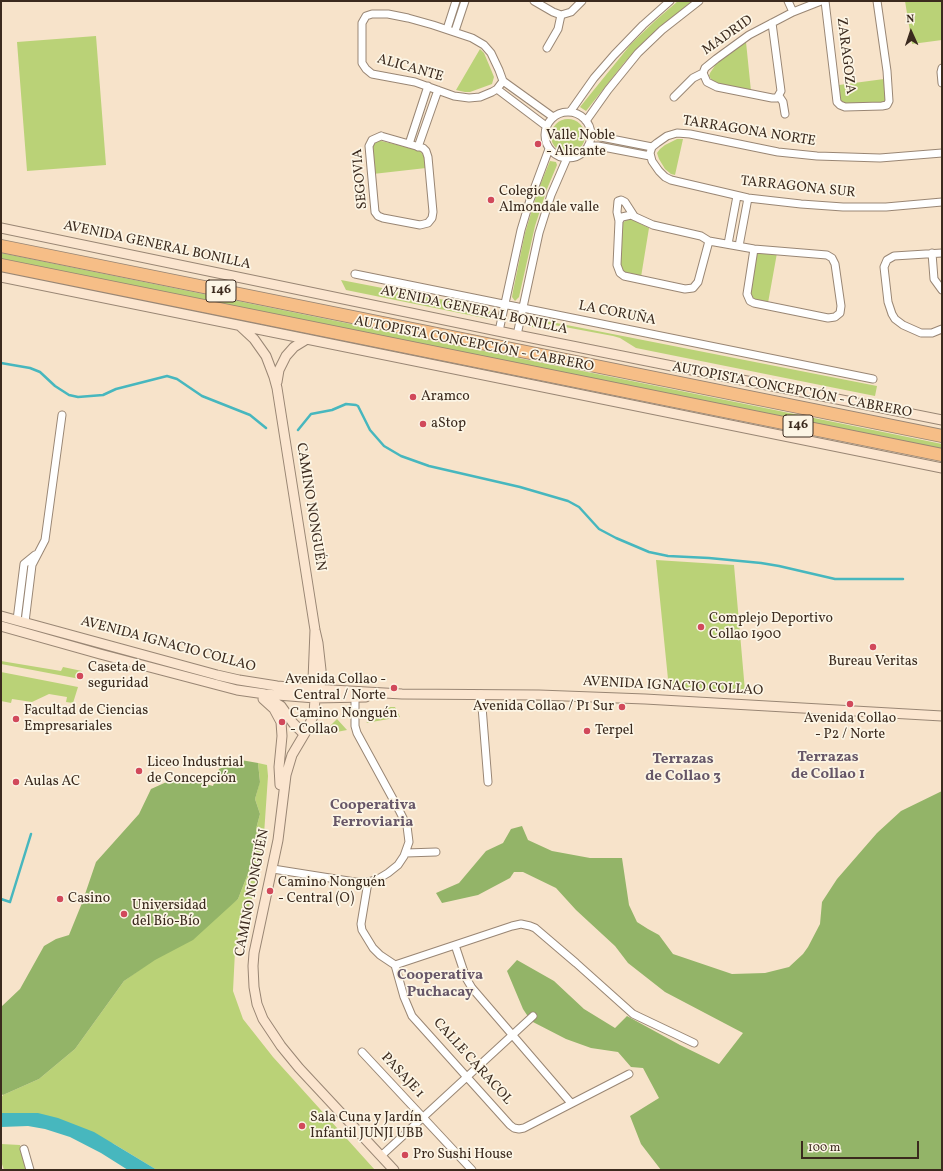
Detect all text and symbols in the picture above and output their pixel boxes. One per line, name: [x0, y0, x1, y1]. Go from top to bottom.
north arrow: [891, 12, 931, 52]
text: N: [906, 12, 915, 27]
street label: MADRID: [699, 13, 757, 59]
street label: ZARAGOZA: [832, 17, 858, 95]
street label: ALICANTE: [375, 52, 445, 86]
street label: TARRAGONA NORTE: [681, 113, 817, 151]
place label: Valle Noble - Alicante: [546, 128, 615, 160]
marker: Valle Noble - Alicante: [533, 139, 543, 149]
street label: SEGOVIA: [350, 148, 372, 210]
street label: TARRAGONA SUR: [740, 174, 856, 202]
place label: Colegio Almondale valle: [499, 184, 599, 216]
marker: Colegio Almondale valle: [486, 195, 496, 205]
street label: AVENIDA GENERAL BONILLA: [62, 218, 252, 274]
road number: 146: [206, 280, 236, 302]
street label: AVENIDA GENERAL BONILLA: [379, 283, 569, 339]
street label: LA CORUÑA: [577, 298, 657, 330]
street label: AUTOPISTA CONCEPCIÓN - CABRERO: [353, 313, 595, 377]
street label: AUTOPISTA CONCEPCIÓN - CABRERO: [671, 359, 913, 423]
place label: Aramco: [421, 389, 470, 405]
marker: Aramco: [408, 392, 418, 402]
road number: 146: [783, 415, 813, 437]
place label: aStop: [431, 416, 466, 432]
marker: aStop: [418, 419, 428, 429]
street label: CAMINO NONGUÉN: [292, 442, 328, 572]
place label: Complejo Deportivo Collao 1900: [709, 611, 833, 644]
street label: AVENIDA IGNACIO COLLAO: [79, 614, 257, 676]
marker: Complejo Deportivo Collao 1900: [696, 622, 706, 632]
marker: Bureau Veritas: [868, 642, 878, 652]
place label: Bureau Veritas: [828, 654, 918, 670]
place label: Caseta de seguridad: [88, 660, 149, 692]
marker: Caseta de seguridad: [75, 671, 85, 681]
place label: Avenida Collao - Central / Norte: [285, 672, 386, 704]
street label: AVENIDA IGNACIO COLLAO: [583, 674, 763, 700]
marker: Avenida Collao - Central / Norte: [389, 683, 399, 693]
place label: Avenida Collao / P1 Sur: [473, 699, 614, 715]
marker: Avenida Collao - P2 / Norte: [845, 699, 855, 709]
marker: Avenida Collao / P1 Sur: [617, 702, 627, 712]
place label: Facultad de Ciencias Empresariales: [24, 703, 148, 736]
place label: Camino Nonguén - Collao: [290, 706, 398, 738]
place label: Avenida Collao - P2 / Norte: [804, 711, 896, 744]
marker: Facultad de Ciencias Empresariales: [11, 714, 21, 724]
marker: Camino Nonguén - Collao: [277, 717, 287, 727]
place label: Terpel: [595, 723, 634, 739]
marker: Terpel: [582, 726, 592, 736]
district label: Terrazas de Collao 1: [791, 749, 865, 784]
district label: Terrazas de Collao 3: [645, 751, 721, 786]
place label: Liceo Industrial de Concepción: [147, 755, 243, 788]
marker: Liceo Industrial de Concepción: [134, 766, 144, 776]
place label: Aulas AC: [24, 774, 80, 790]
marker: Aulas AC: [11, 777, 21, 787]
district label: Cooperativa Ferroviaria: [330, 797, 416, 832]
street label: CAMINO NONGUÉN: [232, 828, 274, 958]
place label: Camino Nonguén - Central (O): [278, 875, 386, 908]
marker: Camino Nonguén - Central (O): [265, 886, 275, 896]
place label: Casino: [68, 891, 110, 907]
marker: Casino: [55, 894, 65, 904]
place label: Universidad del Bío-Bío: [132, 898, 207, 930]
marker: Universidad del Bío-Bío: [119, 909, 129, 919]
district label: Cooperativa Puchacay: [397, 967, 483, 1002]
street label: CALLE CARACOL: [429, 1015, 515, 1109]
street label: PASAJE 1: [377, 1050, 427, 1102]
place label: Sala Cuna y Jardín Infantil JUNJI UBB: [310, 1110, 423, 1142]
marker: Sala Cuna y Jardín Infantil JUNJI UBB: [297, 1121, 307, 1131]
scale bar: [803, 1133, 921, 1159]
text: 100 m: [808, 1140, 840, 1156]
place label: Pro Sushi House: [413, 1147, 513, 1163]
marker: Pro Sushi House: [400, 1150, 410, 1160]

